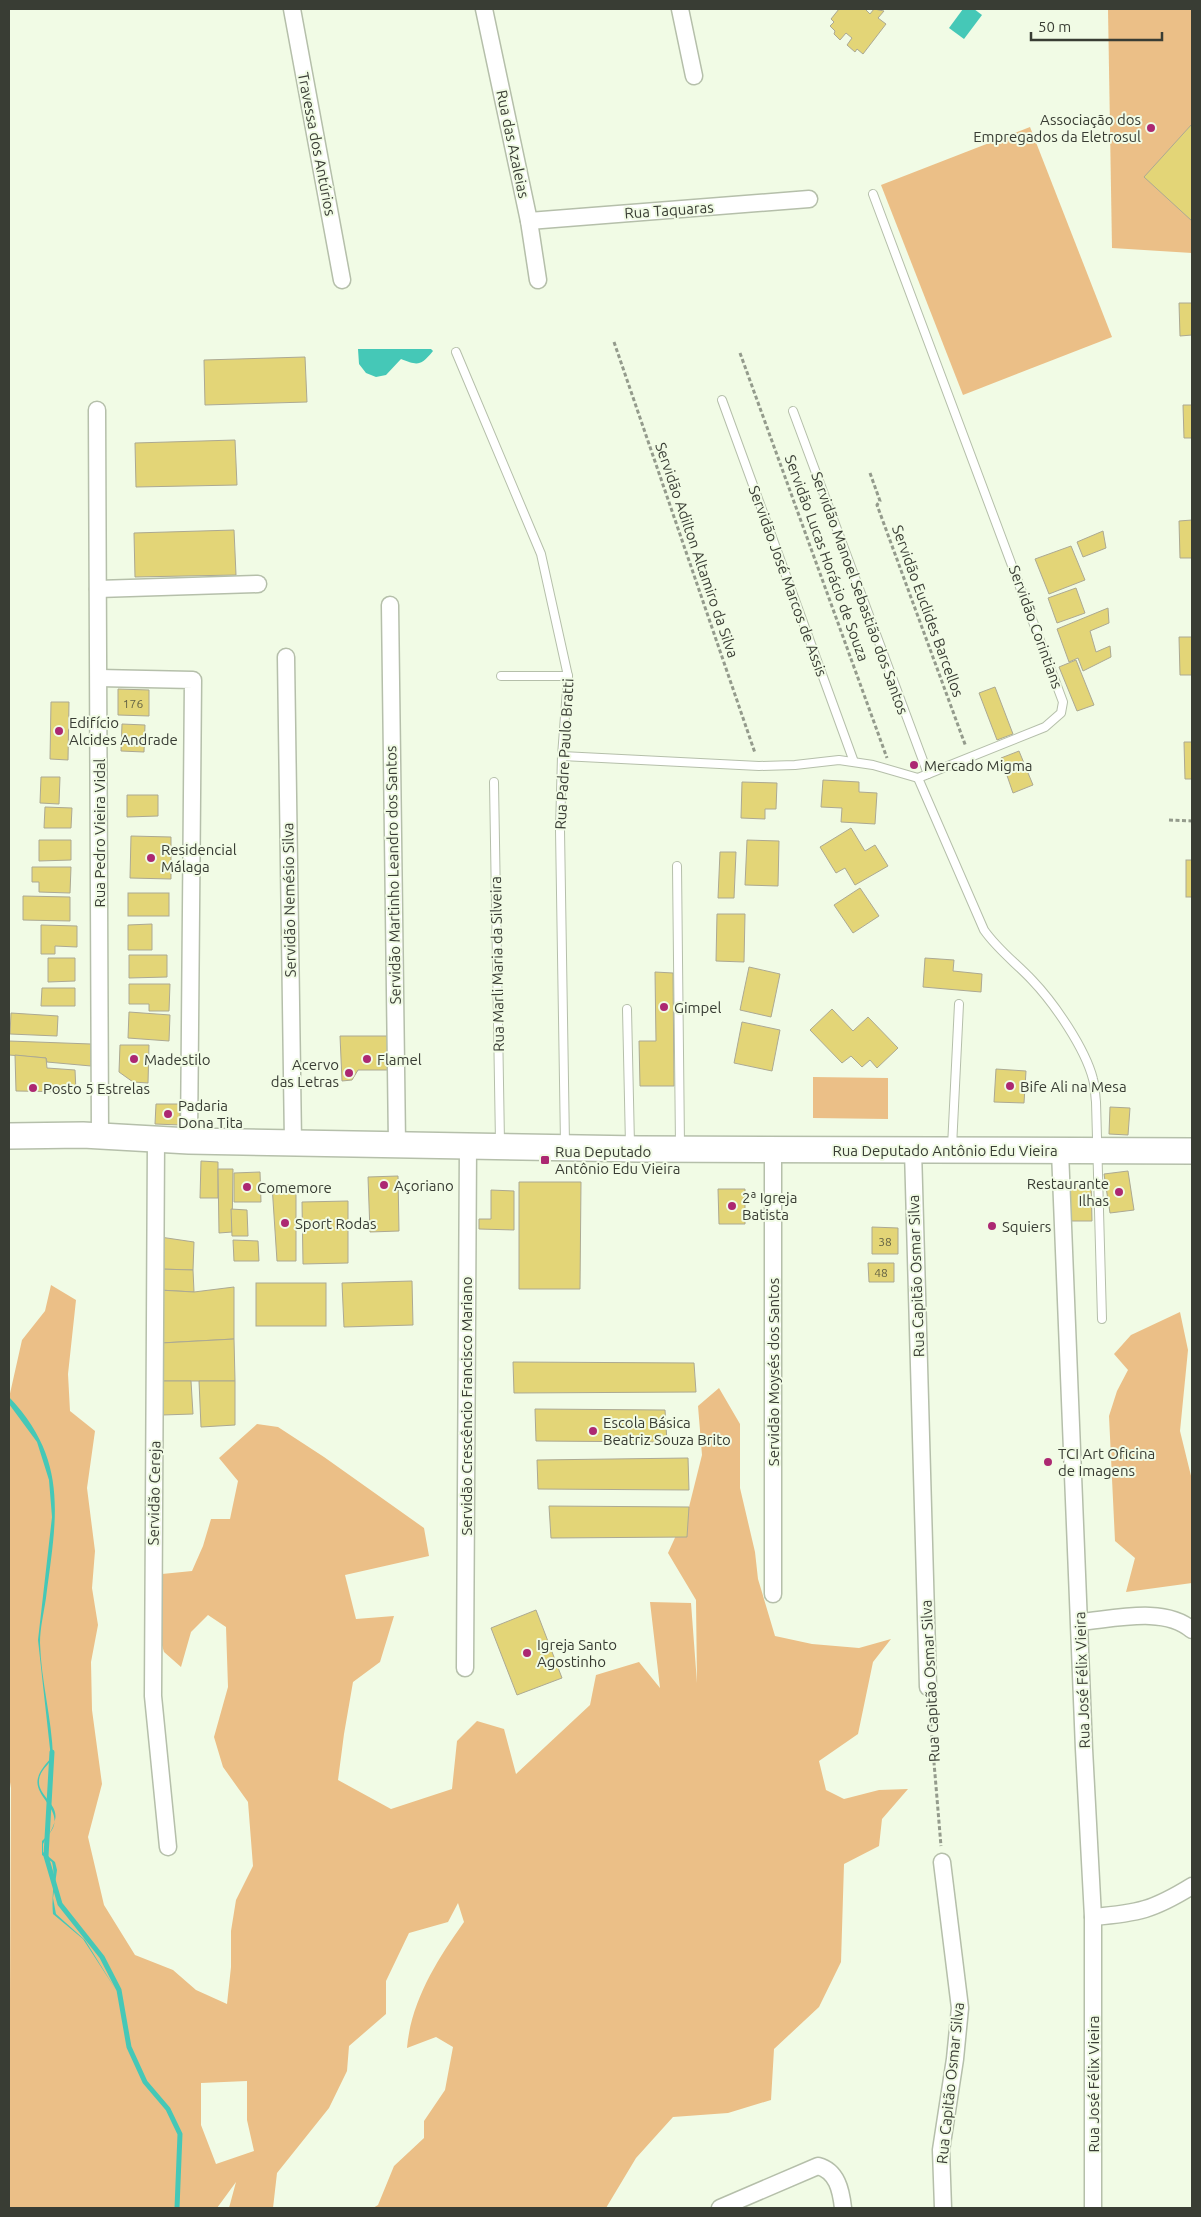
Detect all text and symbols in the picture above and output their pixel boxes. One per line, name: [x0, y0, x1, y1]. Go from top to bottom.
scale bar: [1031, 10, 1162, 42]
text: 50 m: [1038, 18, 1071, 35]
street label: Travessa dos Antúrios: [295, 71, 339, 217]
street label: Rua das Azaleias: [493, 88, 533, 200]
place label: Associação dos Empregados da Eletrosul: [973, 111, 1141, 145]
marker: Associação dos Empregados da Eletrosul: [1145, 122, 1157, 134]
street label: Rua Taquaras: [624, 198, 714, 222]
street label: Servidão Adilton Altamiro da Silva: [652, 440, 742, 660]
street label: Servidão Lucas Horácio de Souza: [782, 453, 872, 663]
street label: Servidão Manoel Sebastião dos Santos: [808, 469, 912, 717]
street label: Servidão José Marcos de Assis: [745, 483, 831, 679]
street label: Servidão Euclides Barcellos: [889, 523, 967, 699]
street label: Servidão Corintians: [1006, 563, 1066, 691]
street label: Rua Padre Paulo Bratti: [552, 678, 576, 830]
house number: 176: [123, 697, 143, 710]
place label: Edifício Alcides Andrade: [69, 714, 178, 748]
marker: Edifício Alcides Andrade: [53, 725, 65, 737]
street label: Servidão Martinho Leandro dos Santos: [382, 745, 404, 1005]
place label: Mercado Migma: [924, 757, 1033, 774]
street label: Rua Pedro Vieira Vidal: [91, 758, 108, 908]
marker: Mercado Migma: [908, 759, 920, 771]
street label: Servidão Nemésio Silva: [279, 822, 299, 978]
place label: Residencial Málaga: [161, 841, 237, 875]
marker: Residencial Málaga: [145, 852, 157, 864]
street label: Rua Marli Maria da Silveira: [487, 876, 507, 1052]
place label: Gimpel: [674, 999, 722, 1016]
marker: Gimpel: [658, 1001, 670, 1013]
place label: Madestilo: [144, 1051, 211, 1068]
place label: Flamel: [377, 1051, 422, 1068]
marker: Madestilo: [128, 1053, 140, 1065]
marker: Flamel: [361, 1053, 373, 1065]
place label: Acervo das Letras: [271, 1056, 339, 1090]
marker: Acervo das Letras: [343, 1067, 355, 1079]
place label: Bife Ali na Mesa: [1020, 1078, 1127, 1095]
place label: Posto 5 Estrelas: [43, 1080, 150, 1097]
marker: Bife Ali na Mesa: [1004, 1080, 1016, 1092]
marker: Posto 5 Estrelas: [27, 1082, 39, 1094]
place label: Padaria Dona Tita: [178, 1097, 243, 1131]
marker: Padaria Dona Tita: [162, 1108, 174, 1120]
street label: Rua Deputado Antônio Edu Vieira: [832, 1142, 1058, 1159]
place label: Rua Deputado Antônio Edu Vieira: [555, 1143, 680, 1177]
marker: Rua Deputado Antônio Edu Vieira: [539, 1154, 551, 1166]
place label: Restaurante Ilhas: [1027, 1175, 1109, 1209]
place label: Açoriano: [394, 1177, 454, 1194]
place label: Comemore: [257, 1179, 332, 1196]
marker: Açoriano: [378, 1179, 390, 1191]
marker: Comemore: [241, 1181, 253, 1193]
marker: Restaurante Ilhas: [1113, 1186, 1125, 1198]
place label: 2ª Igreja Batista: [742, 1189, 797, 1223]
street label: Rua Capitão Osmar Silva: [905, 1194, 927, 1358]
marker: 2ª Igreja Batista: [726, 1200, 738, 1212]
place label: Sport Rodas: [295, 1215, 377, 1232]
marker: Sport Rodas: [279, 1217, 291, 1229]
place label: Squiers: [1002, 1218, 1051, 1235]
marker: Squiers: [986, 1220, 998, 1232]
house number: 38: [878, 1235, 892, 1248]
house number: 48: [874, 1266, 888, 1279]
street label: Servidão Crescêncio Francisco Mariano: [458, 1276, 475, 1536]
street label: Servidão Moysés dos Santos: [765, 1278, 782, 1466]
place label: Escola Básica Beatriz Souza Brito: [603, 1414, 731, 1448]
marker: Escola Básica Beatriz Souza Brito: [587, 1425, 599, 1437]
street label: Servidão Cereja: [145, 1441, 163, 1545]
place label: TCI Art Oficina de Imagens: [1058, 1445, 1155, 1479]
marker: TCI Art Oficina de Imagens: [1042, 1456, 1054, 1468]
street label: Rua Capitão Osmar Silva: [917, 1599, 943, 1763]
street label: Rua José Félix Vieira: [1071, 1611, 1093, 1749]
place label: Igreja Santo Agostinho: [537, 1636, 617, 1670]
marker: Igreja Santo Agostinho: [521, 1647, 533, 1659]
street label: Rua Capitão Osmar Silva: [933, 2001, 967, 2165]
street label: Rua José Félix Vieira: [1085, 2015, 1102, 2153]

